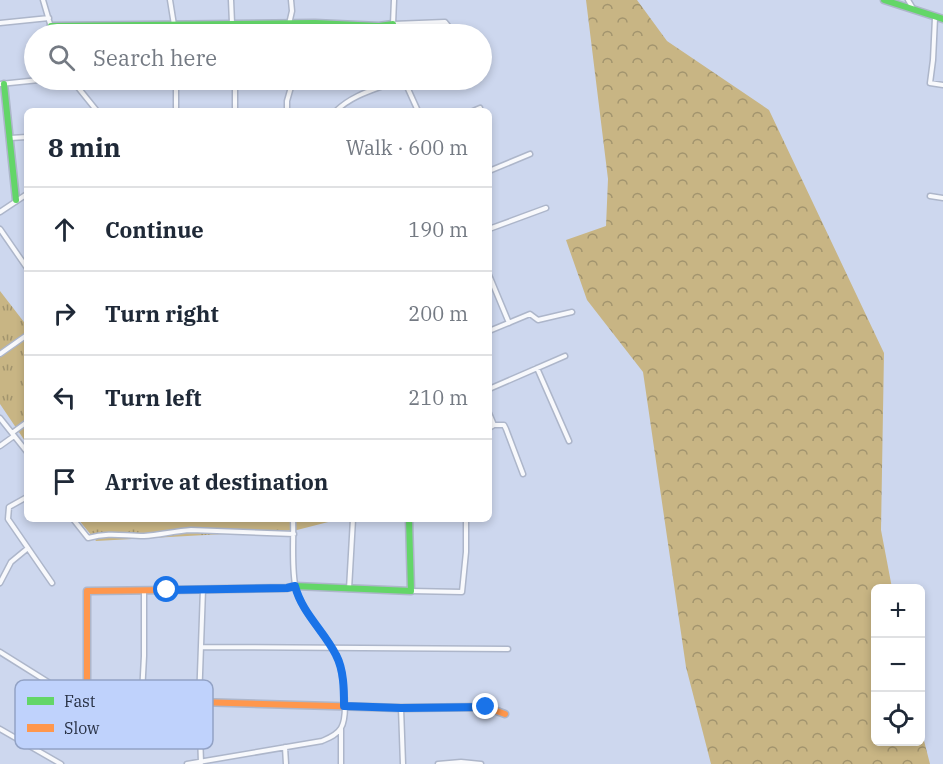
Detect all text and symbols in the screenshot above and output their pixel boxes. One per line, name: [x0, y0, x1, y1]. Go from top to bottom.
search box: [24, 24, 492, 90]
icon: search: [45, 41, 78, 74]
text: Search here: [93, 43, 217, 72]
text: 8 min: [48, 130, 121, 164]
text: Walk · 600 m: [346, 134, 468, 161]
icon: ahead: [48, 213, 81, 246]
text: Continue: [105, 215, 204, 244]
text: 190 m: [408, 216, 468, 243]
icon: right: [48, 297, 81, 330]
text: Turn right: [105, 299, 219, 328]
text: 200 m: [408, 300, 468, 327]
icon: left: [48, 381, 81, 414]
text: Turn left: [105, 383, 201, 412]
text: 210 m: [408, 384, 468, 411]
icon: arrive: [48, 465, 81, 498]
text: Arrive at destination: [105, 467, 328, 496]
route start: [153, 576, 179, 602]
map controls: [871, 584, 925, 746]
button: +: [871, 584, 925, 638]
button: −: [871, 638, 925, 692]
legend: [15, 680, 213, 749]
text: Fast: [64, 691, 96, 711]
button: locate: [871, 692, 925, 746]
route end: [472, 693, 498, 719]
text: Slow: [64, 718, 100, 738]

